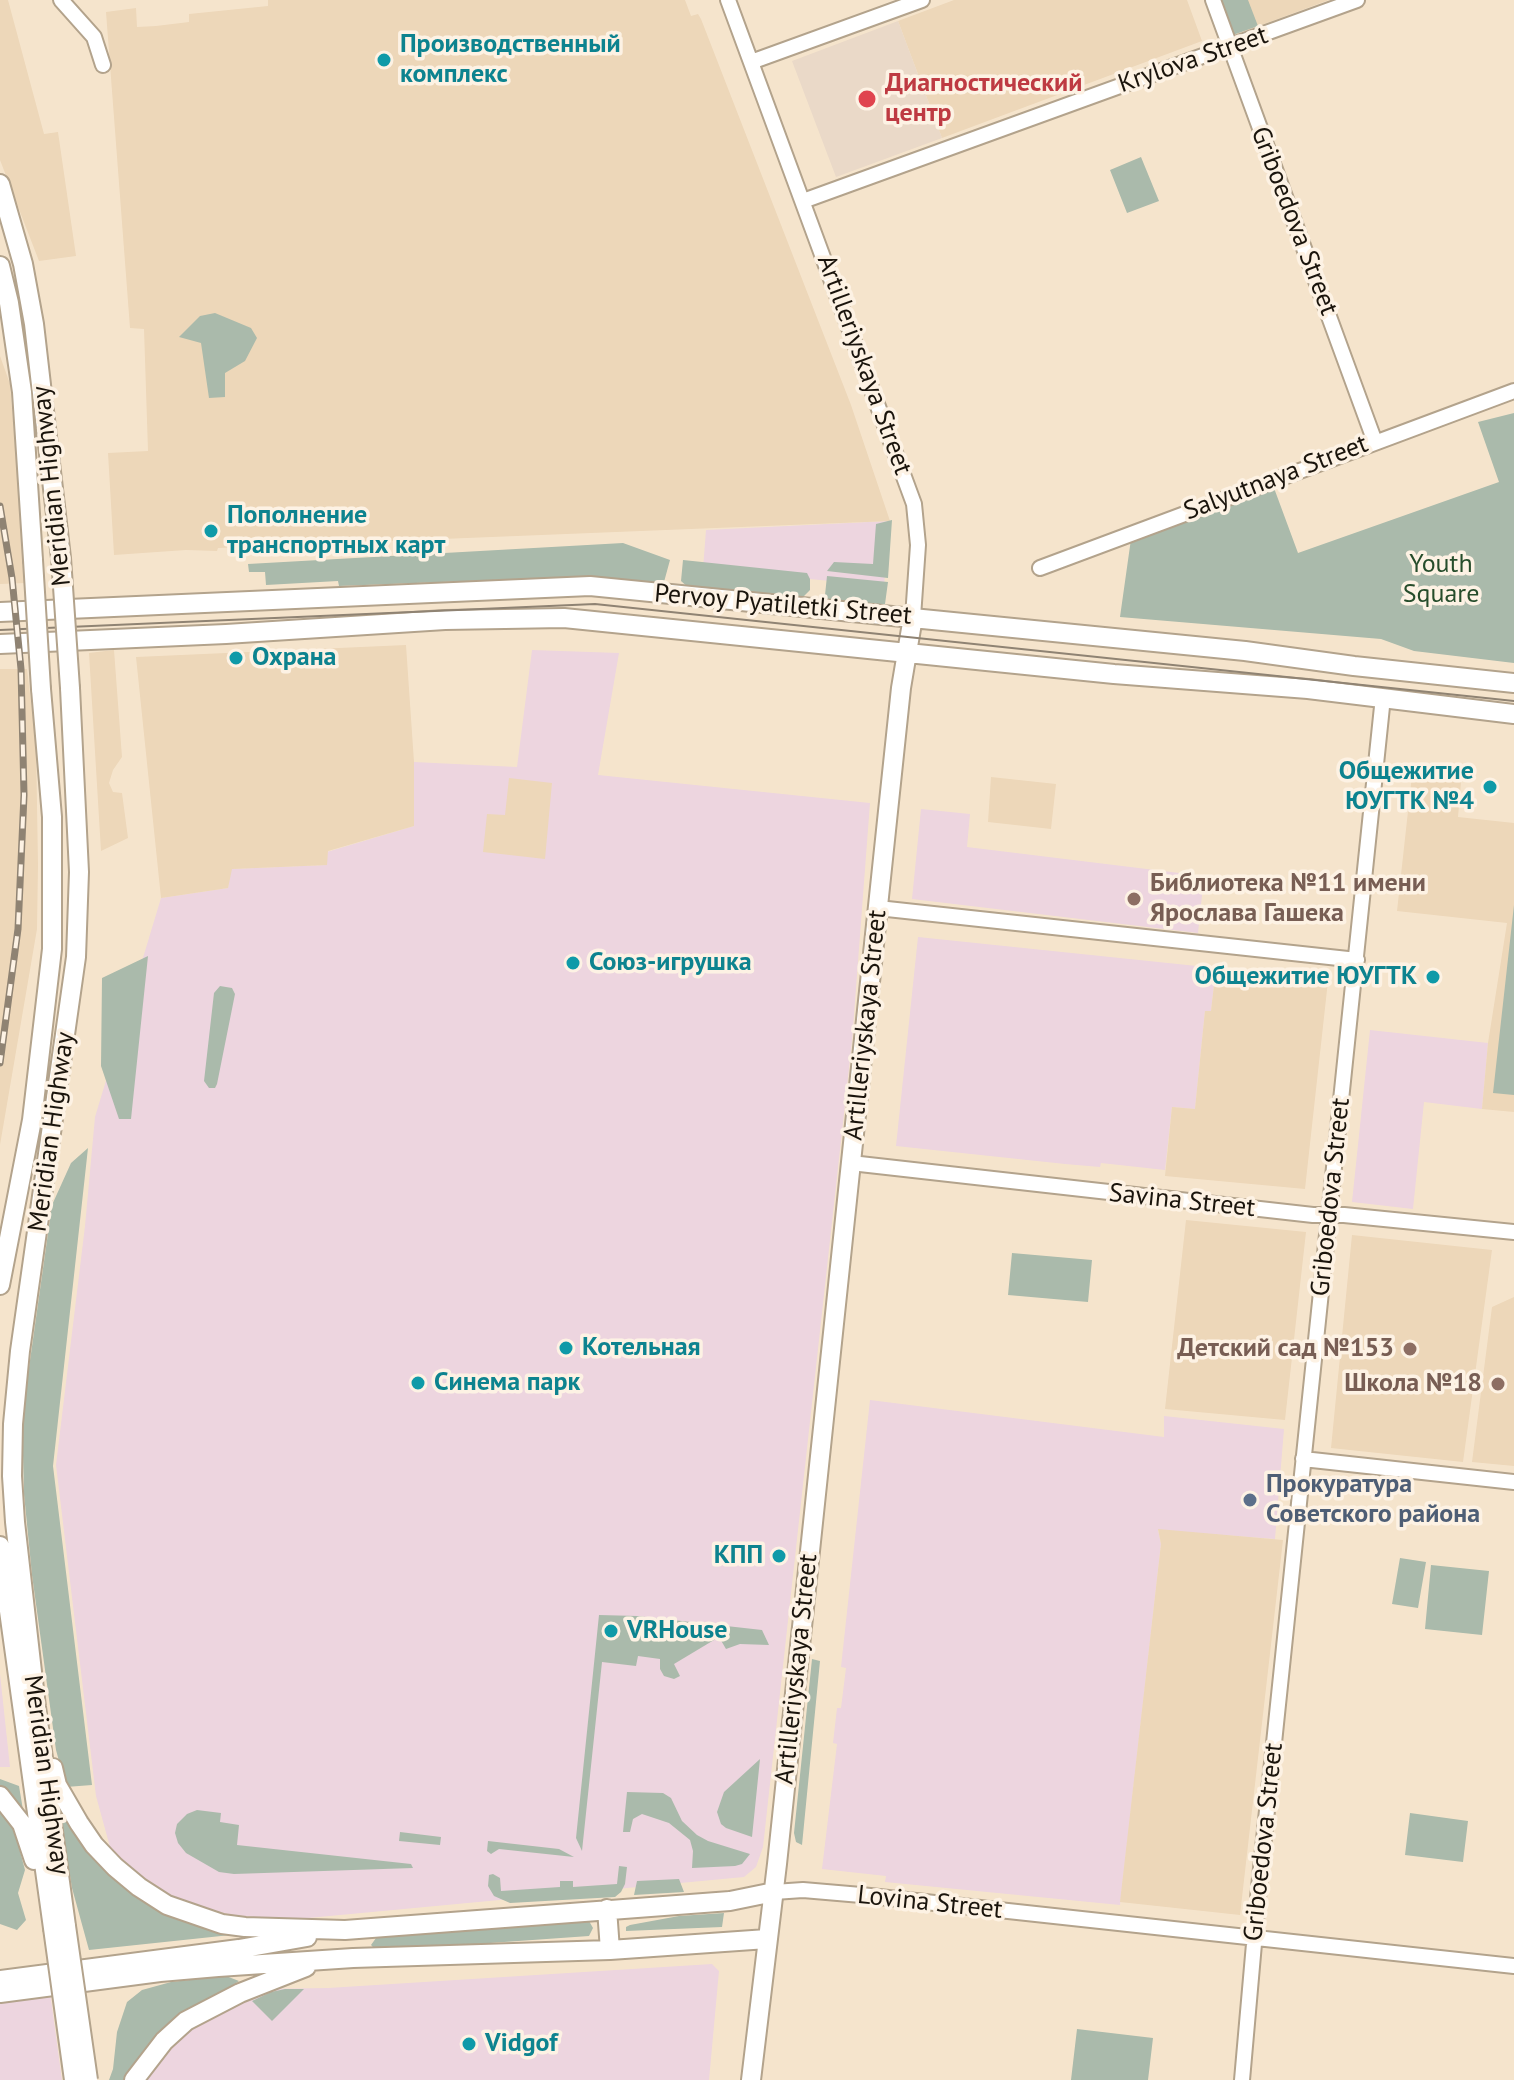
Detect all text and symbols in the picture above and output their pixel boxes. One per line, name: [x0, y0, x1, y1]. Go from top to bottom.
street label: Krylova Street: [1114, 20, 1272, 100]
place label: Производственный комплекс: [400, 29, 621, 90]
marker: Производственный комплекс: [375, 51, 393, 69]
place label: Диагностический центр: [885, 68, 1082, 130]
marker: Диагностический центр: [856, 88, 878, 110]
street label: Griboedova Street: [1244, 122, 1344, 320]
street label: Artilleriyskaya Street: [810, 251, 918, 479]
street label: Meridian Highway: [26, 384, 78, 588]
street label: Salyutnaya Street: [1180, 429, 1372, 527]
place label: Пополнение транспортных карт: [227, 500, 445, 562]
marker: Пополнение транспортных карт: [202, 522, 220, 540]
park label: Youth Square: [1403, 549, 1479, 610]
street label: Pervoy Pyatiletki Street: [653, 578, 913, 632]
place label: Охрана: [252, 642, 336, 674]
marker: Охрана: [227, 649, 245, 667]
place label: Общежитие ЮУГТК №4: [1339, 756, 1474, 818]
marker: Общежитие ЮУГТК №4: [1481, 778, 1499, 796]
place label: Библиотека №11 имени Ярослава Гашека: [1150, 868, 1426, 930]
marker: Библиотека №11 имени Ярослава Гашека: [1125, 890, 1143, 908]
street label: Artilleriyskaya Street: [838, 908, 894, 1142]
place label: Союз-игрушка: [589, 947, 752, 979]
marker: Союз-игрушка: [564, 954, 582, 972]
place label: Общежитие ЮУГТК: [1194, 961, 1417, 993]
marker: Общежитие ЮУГТК: [1424, 968, 1442, 986]
street label: Meridian Highway: [23, 1030, 81, 1234]
street label: Griboedova Street: [1305, 1096, 1357, 1298]
street label: Savina Street: [1107, 1178, 1257, 1224]
place label: Котельная: [582, 1332, 701, 1364]
place label: Детский сад №153: [1177, 1333, 1394, 1365]
marker: Котельная: [557, 1339, 575, 1357]
marker: Детский сад №153: [1401, 1340, 1419, 1358]
place label: Синема парк: [434, 1367, 580, 1399]
place label: Школа №18: [1344, 1368, 1482, 1400]
marker: Синема парк: [409, 1374, 427, 1392]
marker: Школа №18: [1489, 1375, 1507, 1393]
place label: Прокуратура Советского района: [1266, 1469, 1480, 1530]
marker: Прокуратура Советского района: [1241, 1491, 1259, 1509]
place label: КПП: [714, 1540, 763, 1572]
marker: КПП: [770, 1547, 788, 1565]
street label: Artilleriyskaya Street: [769, 1552, 825, 1786]
place label: VRHouse: [627, 1615, 727, 1647]
marker: VRHouse: [602, 1622, 620, 1640]
street label: Meridian Highway: [17, 1673, 75, 1877]
street label: Griboedova Street: [1238, 1741, 1290, 1943]
street label: Lovina Street: [856, 1880, 1004, 1926]
place label: Vidgof: [485, 2028, 558, 2060]
marker: Vidgof: [460, 2035, 478, 2053]

